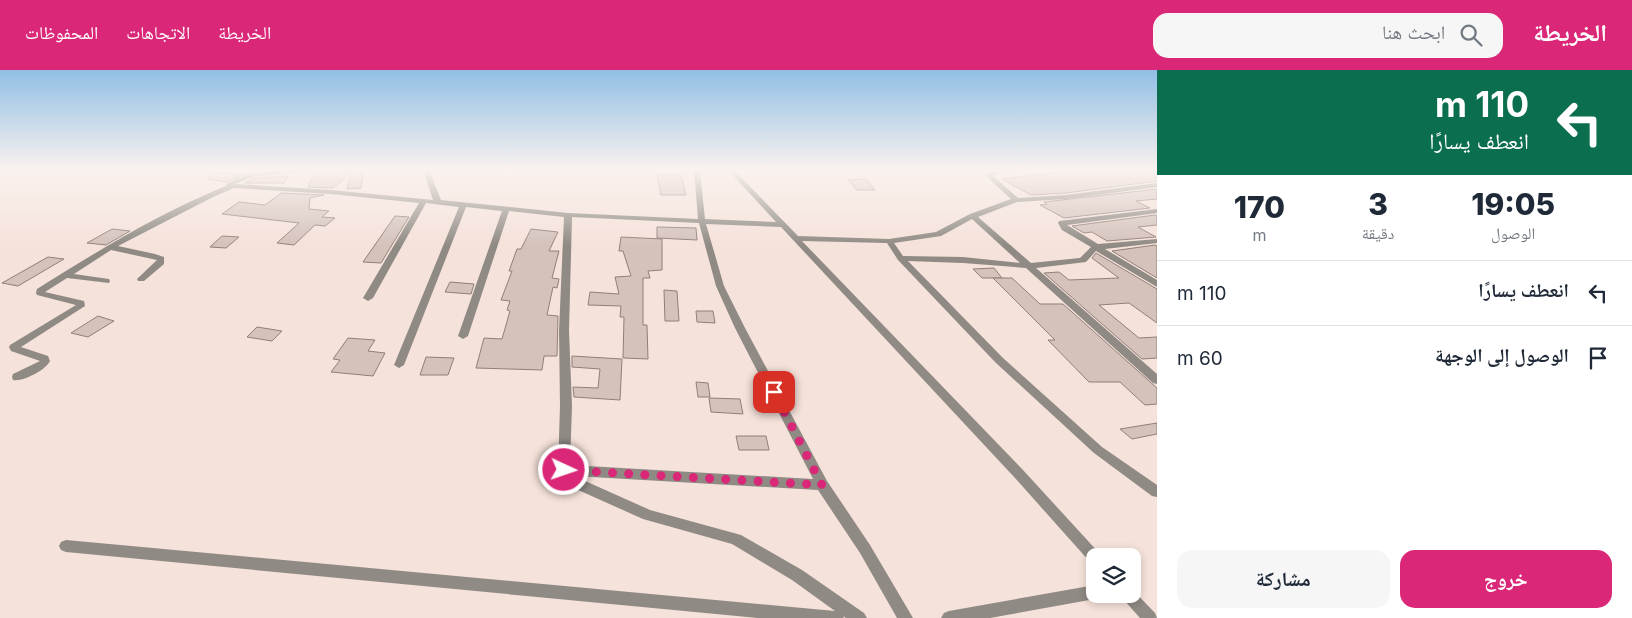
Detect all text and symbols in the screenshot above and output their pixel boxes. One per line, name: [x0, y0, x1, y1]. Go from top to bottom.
search box: [1153, 13, 1503, 58]
text: الخريطة: [1533, 18, 1607, 47]
text: ابحث هنا: [1382, 21, 1445, 44]
icon: search: [1457, 21, 1485, 49]
text: المحفوظات: [25, 22, 98, 43]
text: الاتجاهات: [126, 22, 190, 43]
text: الخريطة: [218, 22, 271, 43]
text: 110 m: [1435, 83, 1529, 125]
icon: left: [1547, 90, 1612, 155]
text: انعطف يسارًا: [1429, 128, 1529, 154]
text: 3: [1368, 186, 1388, 222]
text: 19:05: [1471, 186, 1555, 222]
text: 170: [1234, 189, 1285, 225]
text: دقيقة: [1362, 223, 1394, 243]
text: الوصول: [1491, 223, 1535, 243]
text: m: [1252, 225, 1266, 245]
text: انعطف يسارًا: [1478, 279, 1569, 302]
icon: left: [1584, 279, 1612, 307]
text: 110 m: [1177, 282, 1226, 305]
text: الوصول إلى الوجهة: [1435, 344, 1569, 367]
icon: arrive: [1584, 344, 1612, 372]
text: 60 m: [1177, 347, 1223, 370]
pin: [753, 371, 795, 413]
icon: arrive: [760, 378, 788, 406]
position arrow: [537, 443, 589, 495]
map controls: [1086, 548, 1141, 603]
button: layers: [1086, 548, 1141, 603]
button: مشاركة: [1177, 550, 1390, 608]
button: خروج: [1400, 550, 1612, 608]

